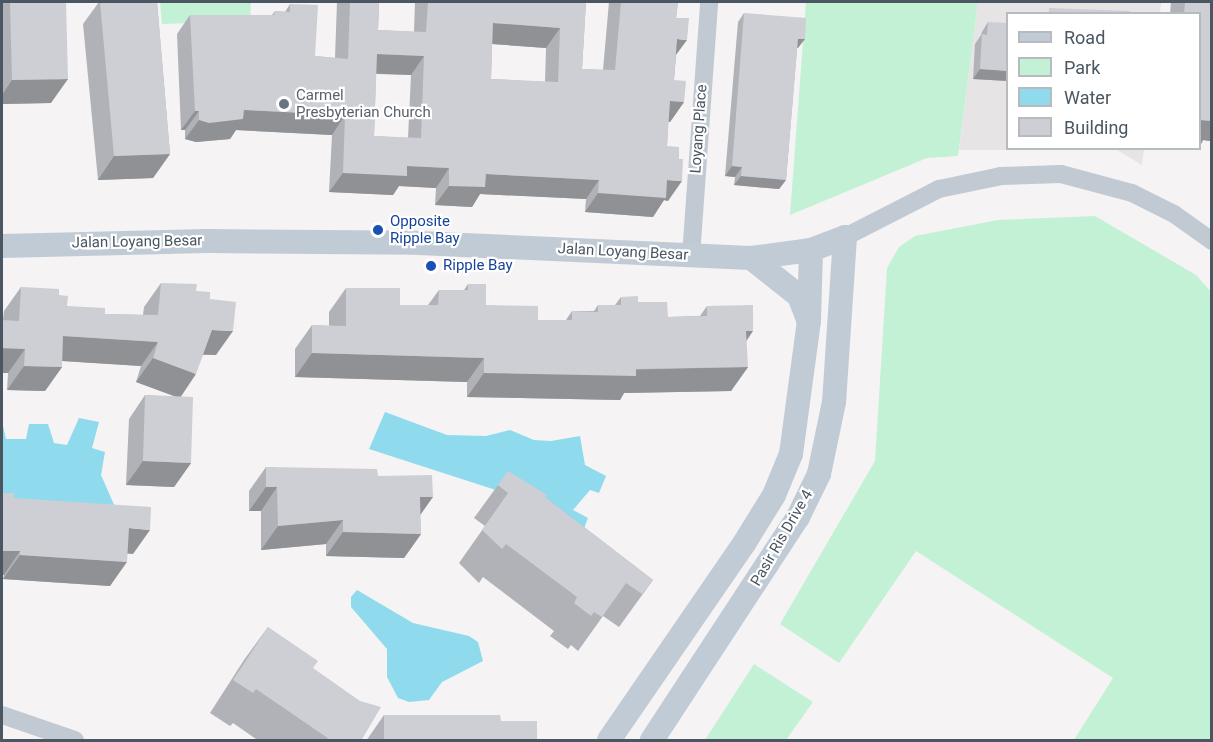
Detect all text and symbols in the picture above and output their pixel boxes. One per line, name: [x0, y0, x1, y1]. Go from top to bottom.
legend: [1006, 12, 1201, 150]
text: Road: [1064, 27, 1105, 48]
text: Park: [1064, 57, 1100, 78]
street label: Loyang Place: [687, 84, 711, 174]
place label: Carmel Presbyterian Church: [296, 86, 431, 121]
text: Water: [1064, 87, 1111, 108]
marker: Carmel Presbyterian Church: [277, 97, 291, 111]
text: Building: [1064, 117, 1128, 138]
place label: Opposite Ripple Bay: [390, 212, 460, 247]
marker: Opposite Ripple Bay: [371, 223, 385, 237]
street label: Jalan Loyang Besar: [72, 232, 202, 252]
street label: Jalan Loyang Besar: [557, 240, 689, 264]
place label: Ripple Bay: [443, 257, 513, 275]
marker: Ripple Bay: [424, 259, 438, 273]
street label: Pasir Ris Drive 4: [747, 487, 817, 589]

